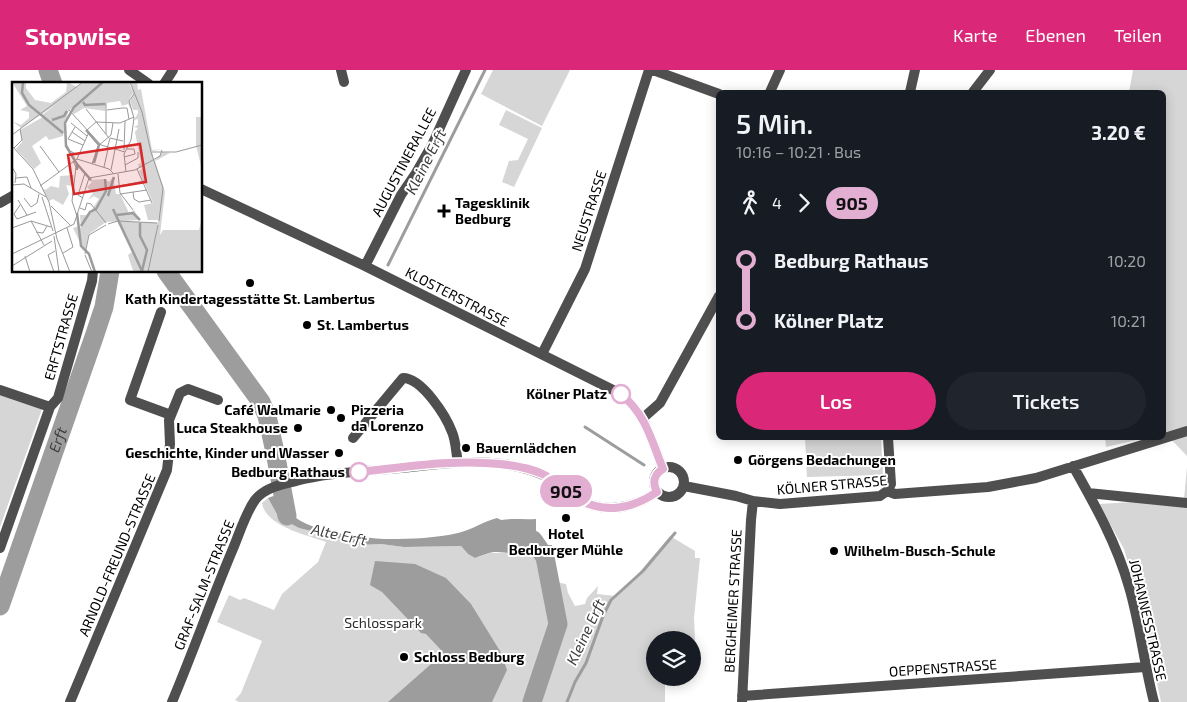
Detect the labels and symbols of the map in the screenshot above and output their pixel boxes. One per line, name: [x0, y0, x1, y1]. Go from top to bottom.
inset map: [12, 82, 202, 272]
street label: AUGUSTINERALLEE: [368, 104, 440, 219]
water label: Kleine Erft: [401, 126, 449, 197]
street label: NEUSTRASSE: [567, 168, 610, 253]
place label: Tagesklinik Bedburg: [455, 194, 530, 227]
marker: Tagesklinik Bedburg: [437, 204, 451, 218]
street label: KLOSTERSTRASSE: [403, 263, 512, 330]
marker: Kath Kindertagesstätte St. Lambertus: [244, 277, 256, 289]
place label: Kath Kindertagesstätte St. Lambertus: [125, 290, 375, 307]
street label: ERFTSTRASSE: [40, 292, 81, 382]
place label: St. Lambertus: [317, 316, 409, 333]
marker: St. Lambertus: [301, 319, 313, 331]
marker: Kölner Platz: [611, 384, 631, 404]
place label: Kölner Platz: [526, 385, 607, 402]
place label: Café Walmarie: [224, 401, 321, 418]
place label: Pizzeria da Lorenzo: [351, 401, 424, 434]
marker: Café Walmarie: [325, 404, 337, 416]
marker: Pizzeria da Lorenzo: [335, 412, 347, 424]
place label: Luca Steakhouse: [176, 419, 288, 436]
marker: Luca Steakhouse: [292, 422, 304, 434]
water label: Erft: [44, 424, 70, 455]
place label: Bauernlädchen: [476, 439, 576, 456]
marker: Bauernlädchen: [460, 442, 472, 454]
place label: Geschichte, Kinder und Wasser: [125, 444, 329, 461]
marker: Geschichte, Kinder und Wasser: [333, 447, 345, 459]
place label: Görgens Bedachungen: [748, 451, 896, 468]
marker: Görgens Bedachungen: [732, 454, 744, 466]
marker: Bedburg Rathaus: [349, 462, 369, 482]
place label: Bedburg Rathaus: [231, 463, 345, 480]
street label: ARNOLD-FREUND-STRASSE: [75, 471, 159, 639]
street label: KÖLNER STRASSE: [776, 471, 888, 498]
line badge: 905: [537, 475, 595, 507]
marker: Hotel Bedburger Mühle: [560, 512, 572, 524]
street label: GRAF-SALM-STRASSE: [170, 517, 237, 652]
water label: Alte Erft: [309, 519, 369, 549]
place label: Hotel Bedburger Mühle: [509, 525, 623, 558]
street label: BERGHEIMER STRASSE: [720, 529, 745, 673]
place label: Wilhelm-Busch-Schule: [844, 542, 996, 559]
marker: Wilhelm-Busch-Schule: [828, 545, 840, 557]
street label: JOHANNESSTRASSE: [1126, 557, 1171, 683]
water label: Kleine Erft: [562, 595, 608, 667]
park label: Schlosspark: [344, 614, 422, 631]
place label: Schloss Bedburg: [414, 648, 524, 665]
marker: Schloss Bedburg: [398, 651, 410, 663]
street label: OEPPENSTRASSE: [888, 655, 998, 680]

